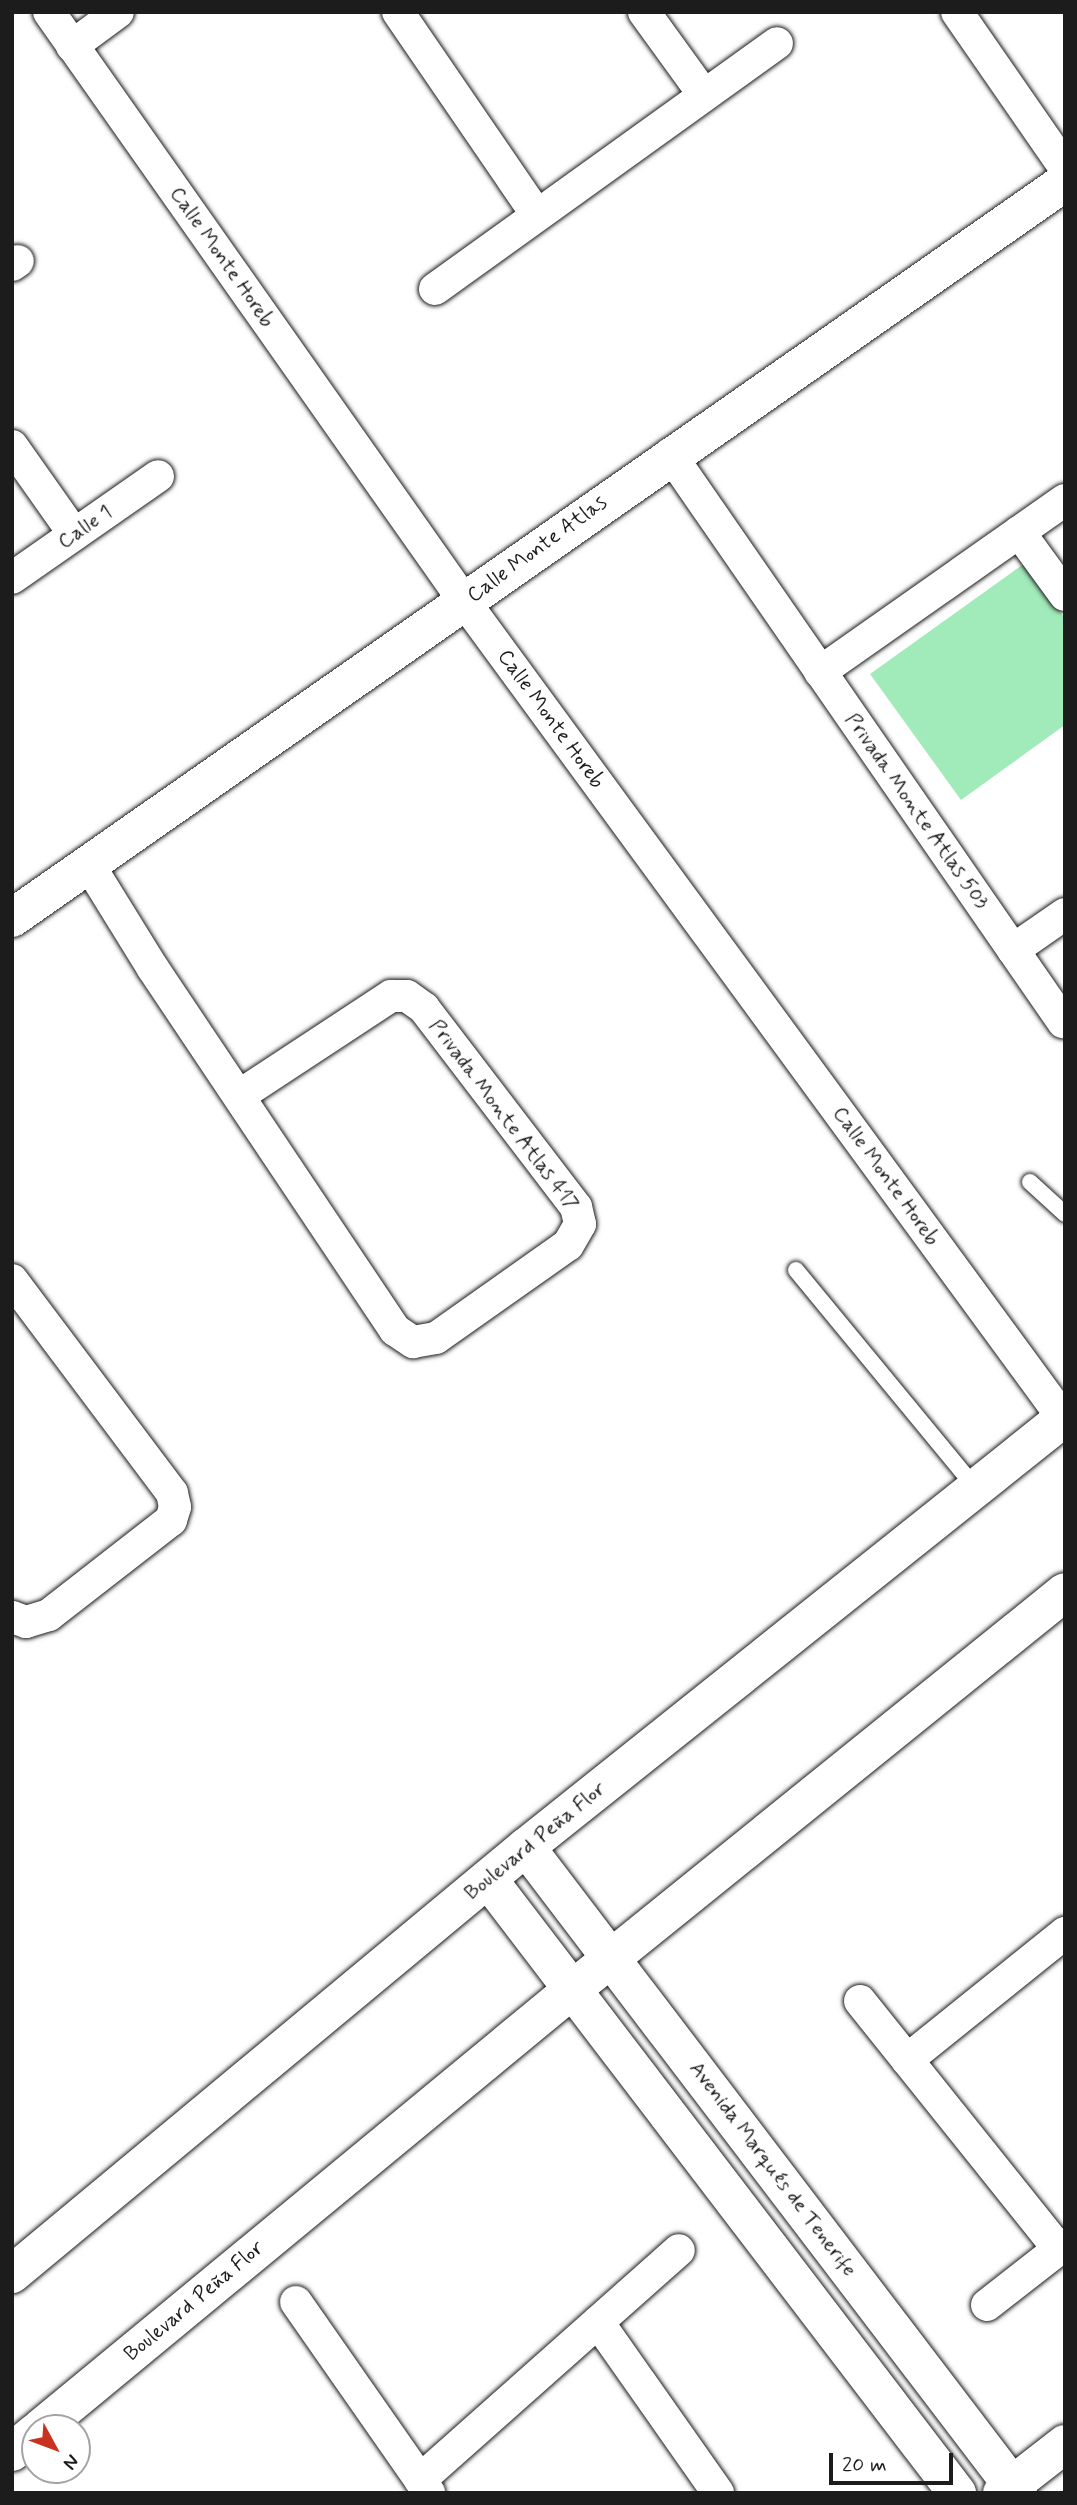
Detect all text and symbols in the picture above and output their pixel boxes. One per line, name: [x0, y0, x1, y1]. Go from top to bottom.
street label: Calle Monte Horeb: [164, 181, 280, 333]
street label: Calle Monte Atlas: [463, 490, 611, 608]
street label: Calle 1: [53, 499, 117, 555]
street label: Calle Monte Horeb: [492, 644, 610, 794]
street label: Privada Monte Atlas 503: [842, 711, 992, 911]
street label: Privada Monte Atlas 417: [426, 1017, 582, 1213]
street label: Calle Monte Horeb: [827, 1101, 945, 1251]
street label: Boulevard Peña Flor: [460, 1777, 610, 1905]
street label: Avenida Marqués de Tenerife: [686, 2059, 860, 2279]
street label: Boulevard Peña Flor: [120, 2236, 268, 2366]
north arrow: [21, 2414, 91, 2484]
scale bar: [832, 2438, 956, 2482]
text: N: [57, 2449, 84, 2475]
text: 20 m: [842, 2451, 887, 2479]

